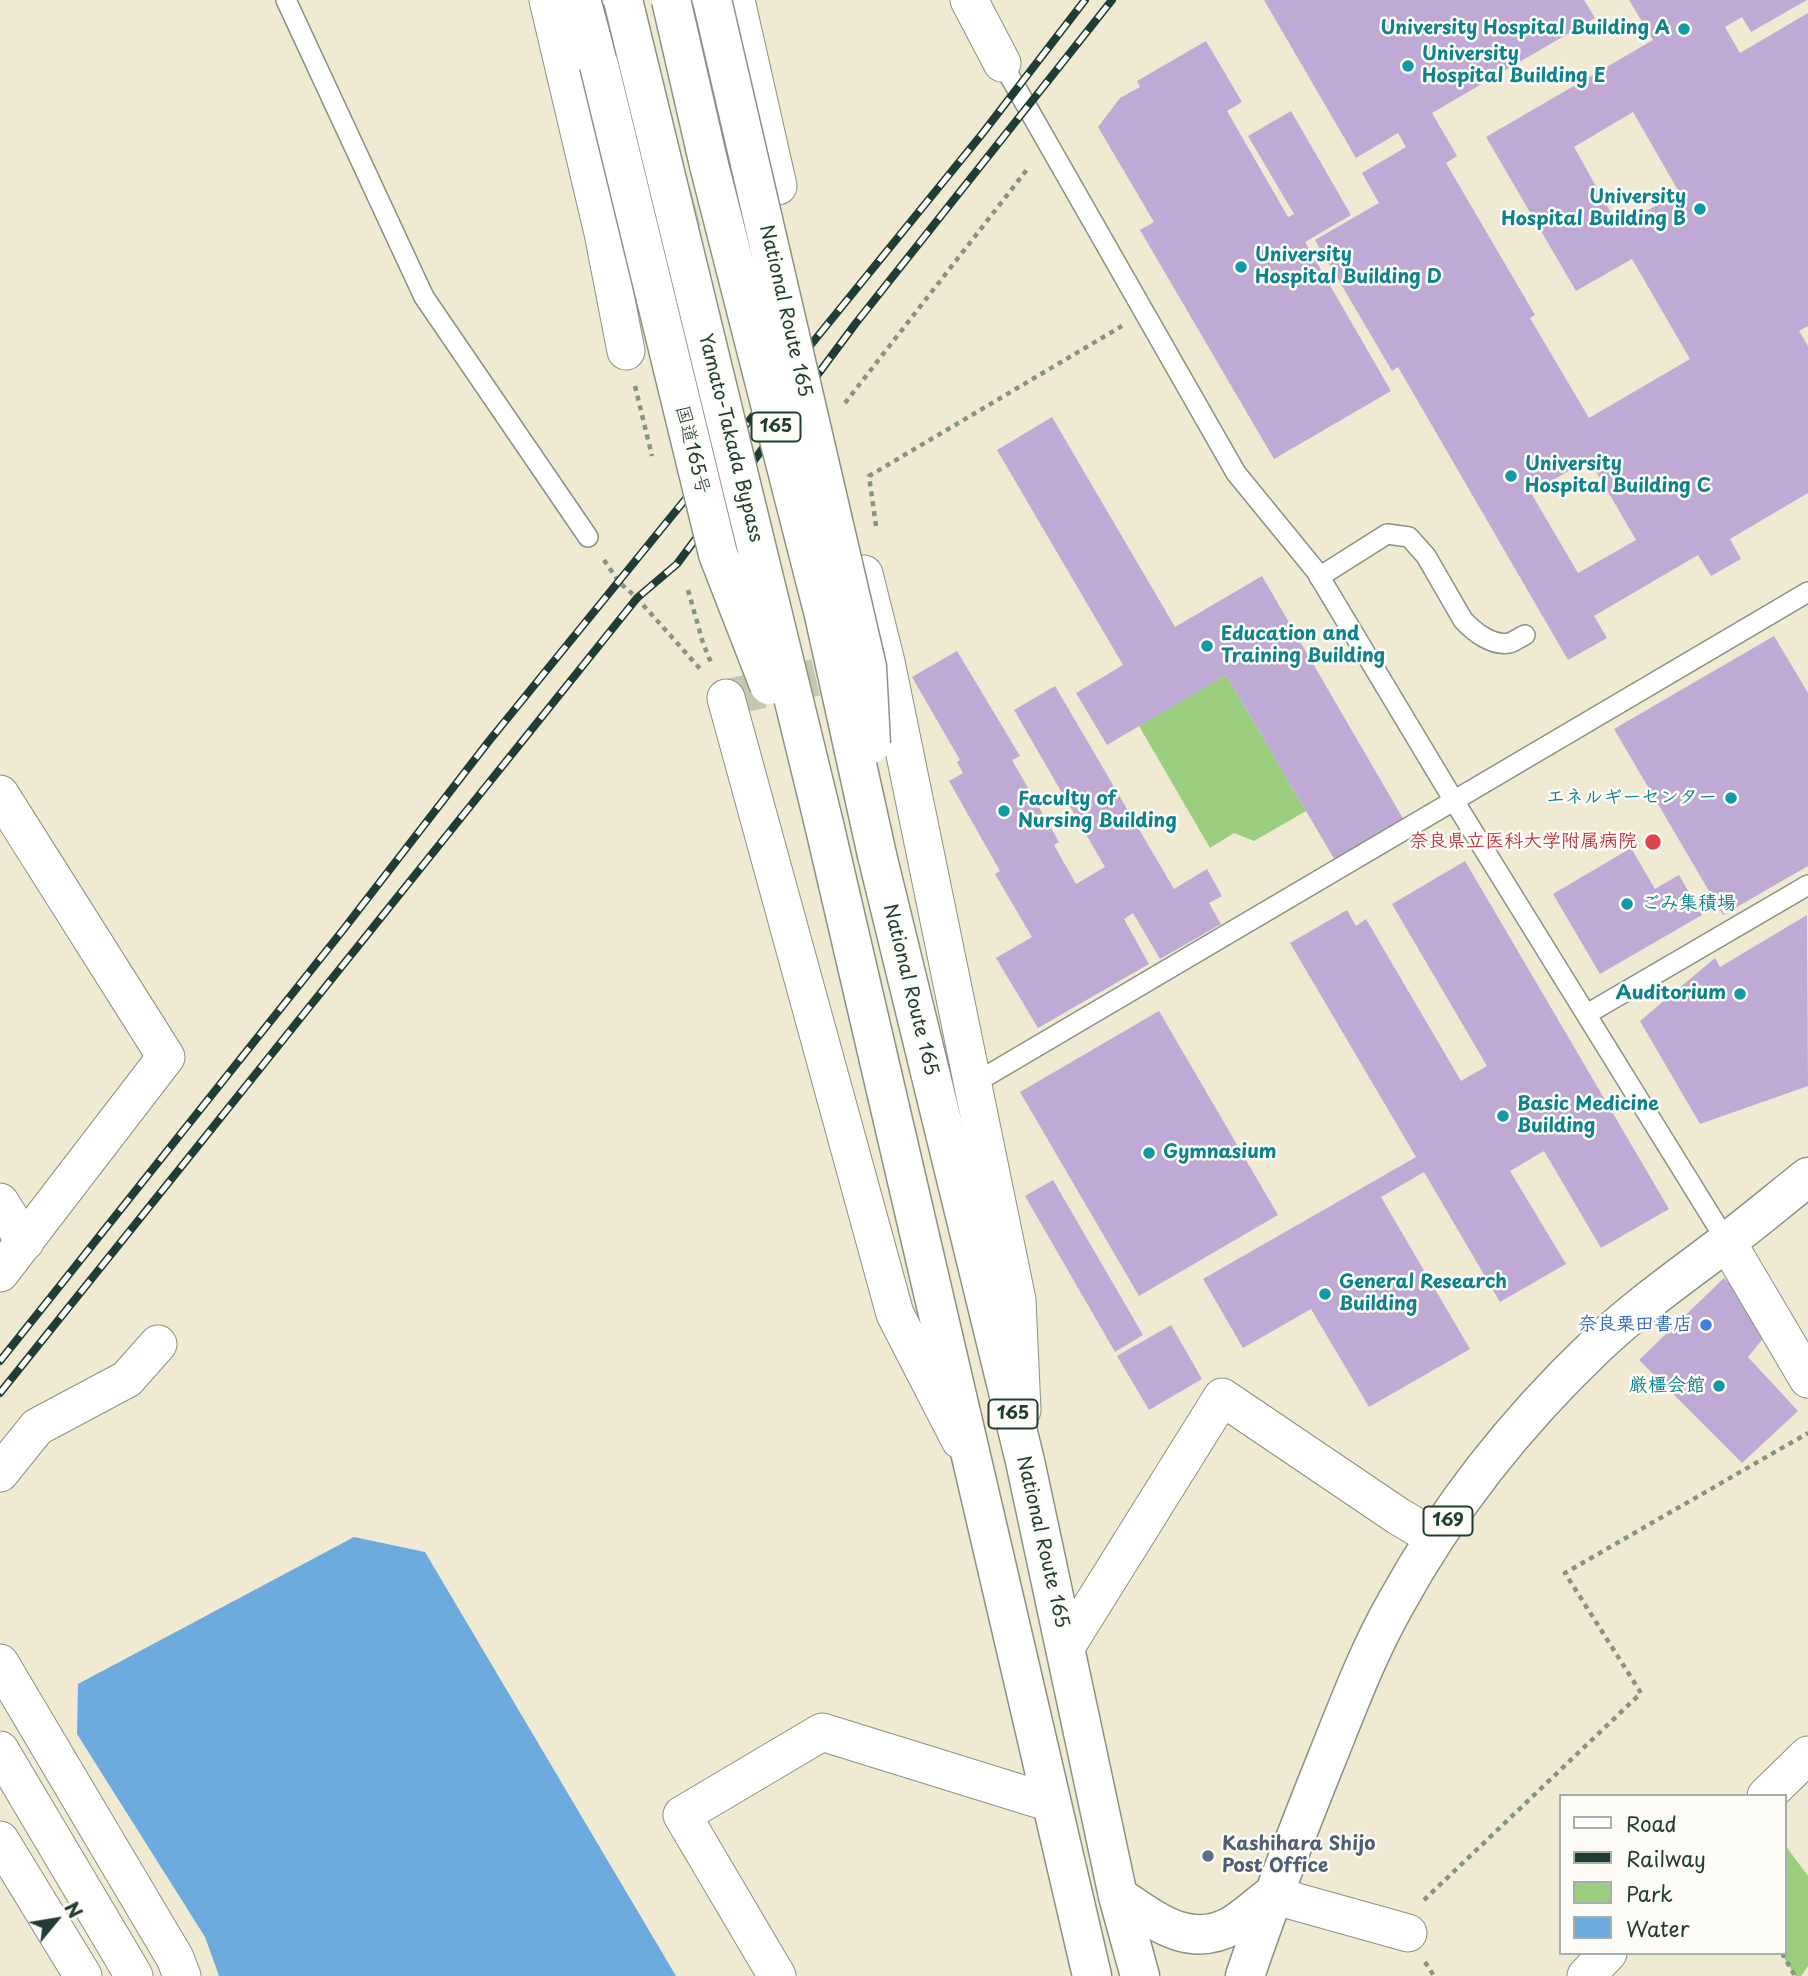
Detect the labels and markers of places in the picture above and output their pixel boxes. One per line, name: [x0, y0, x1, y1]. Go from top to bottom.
place label: University Hospital Building A: [1380, 18, 1670, 40]
marker: University Hospital Building A: [1676, 21, 1692, 37]
place label: University Hospital Building E: [1422, 44, 1606, 88]
marker: University Hospital Building E: [1400, 58, 1416, 74]
place label: University Hospital Building B: [1501, 187, 1686, 231]
marker: University Hospital Building B: [1692, 201, 1708, 217]
place label: University Hospital Building D: [1255, 245, 1442, 289]
marker: University Hospital Building D: [1233, 259, 1249, 275]
place label: University Hospital Building C: [1525, 454, 1711, 498]
marker: University Hospital Building C: [1503, 468, 1519, 484]
place label: Education and Training Building: [1221, 624, 1385, 668]
marker: Education and Training Building: [1199, 638, 1215, 654]
place label: エネルギーセンター: [1546, 787, 1717, 809]
place label: Faculty of Nursing Building: [1018, 789, 1177, 833]
marker: エネルギーセンター: [1723, 790, 1739, 806]
marker: Faculty of Nursing Building: [996, 803, 1012, 819]
place label: 奈良県立医科大学附属病院: [1409, 831, 1637, 853]
marker: 奈良県立医科大学附属病院: [1643, 832, 1663, 852]
place label: ごみ集積場: [1641, 893, 1736, 915]
marker: ごみ集積場: [1619, 896, 1635, 912]
place label: Auditorium: [1616, 983, 1726, 1005]
marker: Auditorium: [1732, 986, 1748, 1002]
place label: Basic Medicine Building: [1517, 1094, 1659, 1138]
marker: Basic Medicine Building: [1495, 1108, 1511, 1124]
place label: Gymnasium: [1163, 1142, 1277, 1164]
marker: Gymnasium: [1141, 1145, 1157, 1161]
place label: General Research Building: [1339, 1272, 1507, 1316]
marker: General Research Building: [1317, 1286, 1333, 1302]
place label: 奈良栗田書店: [1578, 1314, 1692, 1336]
marker: 奈良栗田書店: [1698, 1317, 1714, 1333]
place label: 厳橿会館: [1629, 1375, 1705, 1397]
marker: 厳橿会館: [1711, 1378, 1727, 1394]
place label: Kashihara Shijo Post Office: [1222, 1834, 1375, 1878]
marker: Kashihara Shijo Post Office: [1200, 1848, 1216, 1864]

